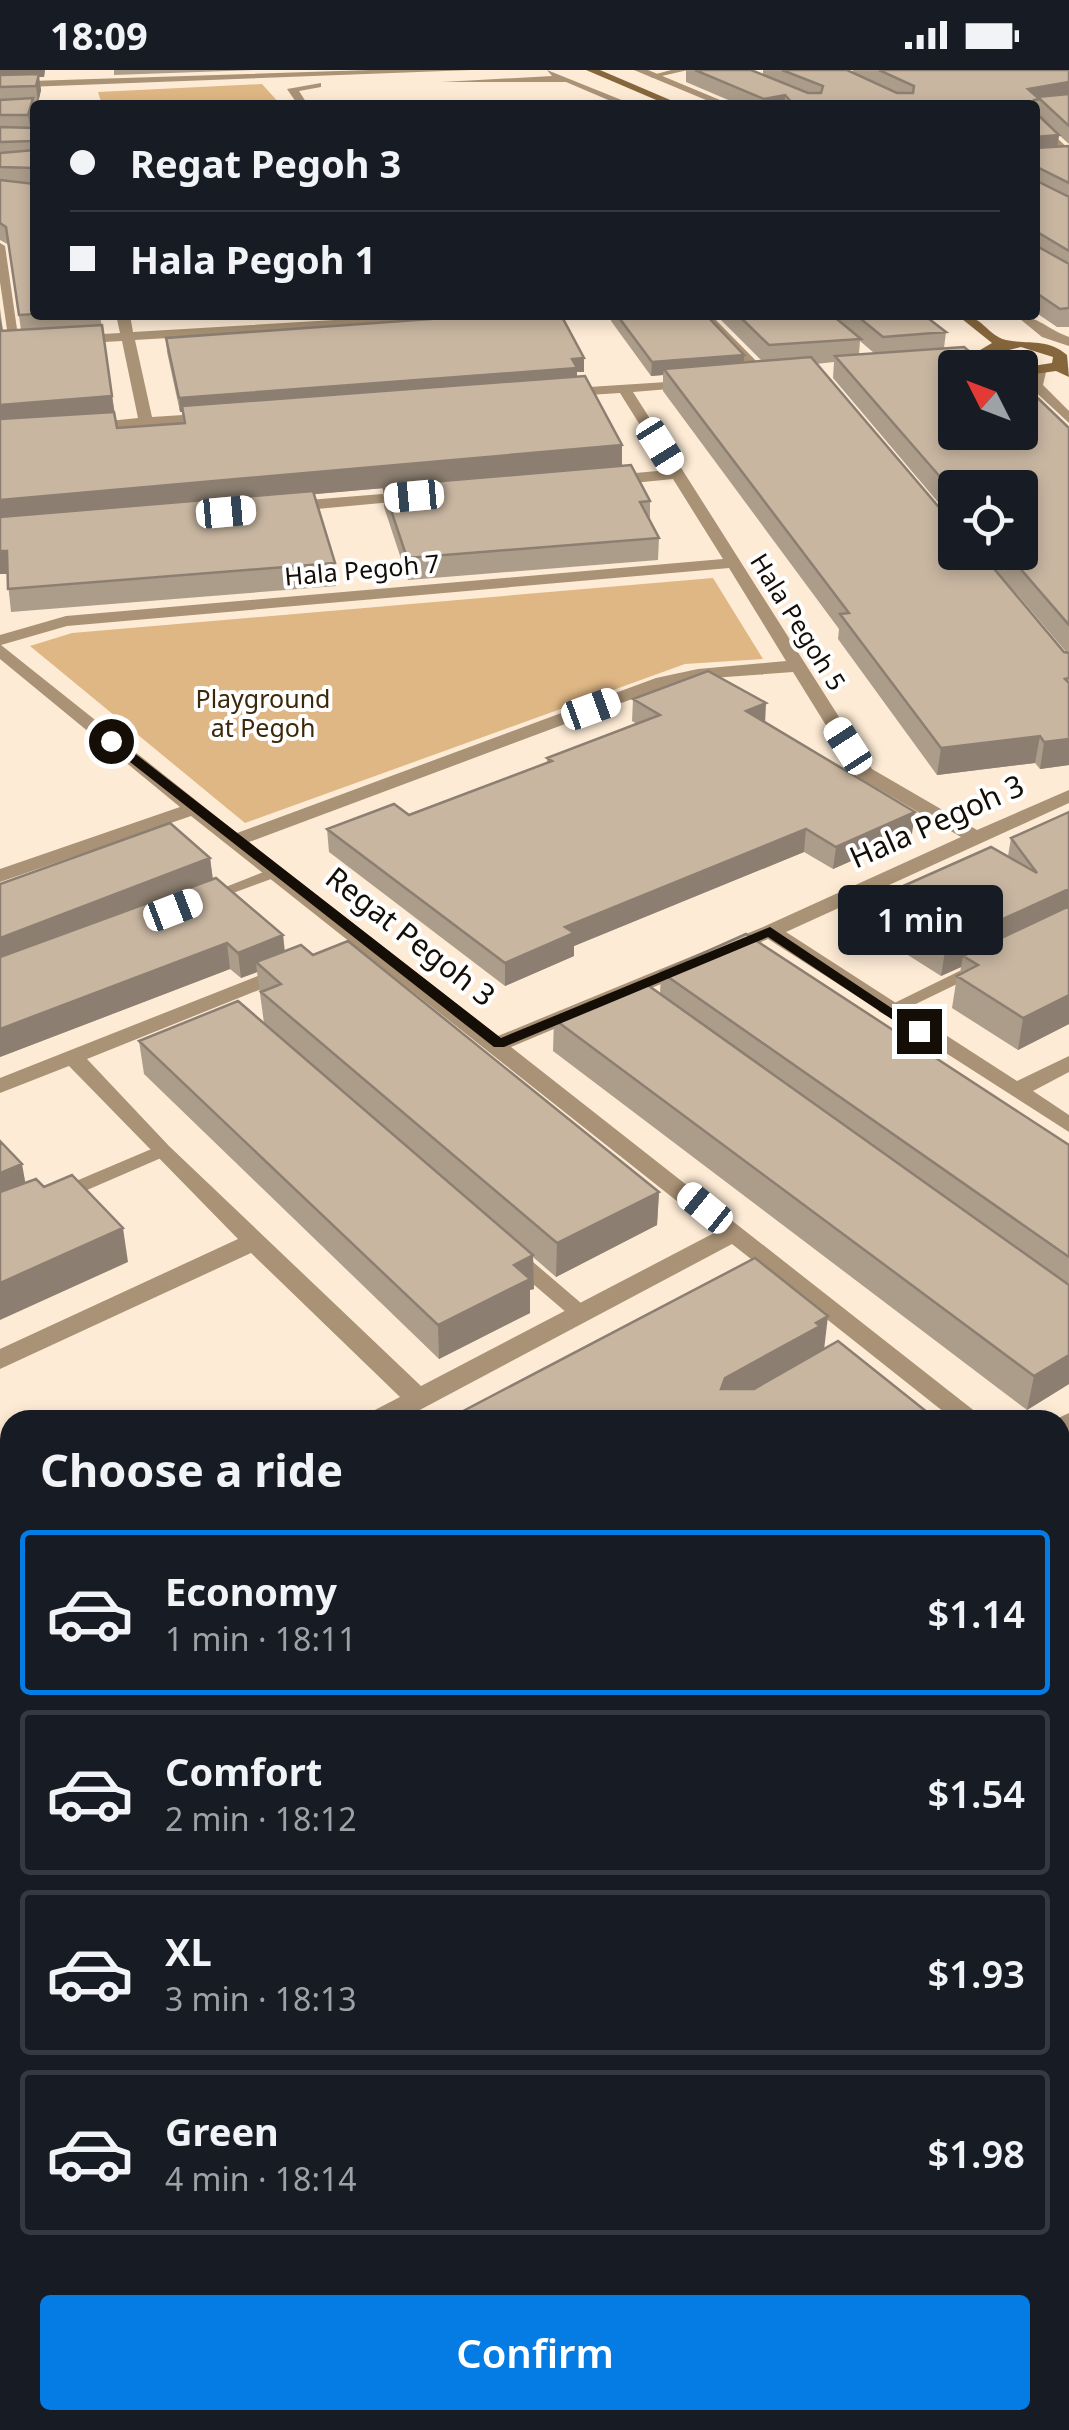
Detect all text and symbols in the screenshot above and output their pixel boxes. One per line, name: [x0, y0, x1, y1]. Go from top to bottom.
text: 18:09: [50, 9, 148, 61]
text: Regat Pegoh 3: [130, 137, 401, 189]
text: Hala Pegoh 1: [130, 233, 376, 285]
north arrow: [938, 350, 1038, 450]
map controls: [938, 350, 1038, 570]
car: [631, 413, 689, 479]
button: locate: [938, 470, 1038, 570]
car: [383, 478, 445, 514]
car: [195, 494, 257, 530]
street label: Hala Pegoh 7: [283, 545, 441, 593]
street label: Hala Pegoh 5: [743, 547, 854, 696]
park label: Playground at Pegoh: [196, 681, 330, 744]
car: [558, 685, 624, 733]
car: [819, 713, 877, 779]
route start: [89, 719, 134, 764]
street label: Hala Pegoh 3: [843, 764, 1030, 877]
street label: Regat Pegoh 3: [318, 857, 504, 1015]
car: [140, 885, 206, 935]
callout: 1 min: [836, 886, 1002, 956]
text: 1 min: [877, 898, 964, 941]
route end: [897, 1009, 942, 1054]
car: [672, 1177, 738, 1239]
text: Choose a ride: [40, 1439, 343, 1500]
text: Economy: [165, 1565, 337, 1617]
icon: car: [45, 1568, 135, 1658]
text: $1.14: [928, 1587, 1025, 1639]
text: 1 min · 18:11: [165, 1617, 357, 1660]
text: Comfort: [165, 1745, 322, 1797]
icon: car: [45, 1748, 135, 1838]
text: $1.54: [928, 1767, 1025, 1819]
text: 2 min · 18:12: [165, 1797, 357, 1840]
text: XL: [165, 1925, 212, 1977]
icon: car: [45, 1928, 135, 2018]
text: $1.93: [928, 1947, 1025, 1999]
text: 3 min · 18:13: [165, 1977, 357, 2020]
text: Green: [165, 2105, 279, 2157]
icon: car: [45, 2108, 135, 2198]
text: $1.98: [928, 2127, 1025, 2179]
text: 4 min · 18:14: [165, 2157, 357, 2200]
button: Confirm: [40, 2295, 1030, 2410]

